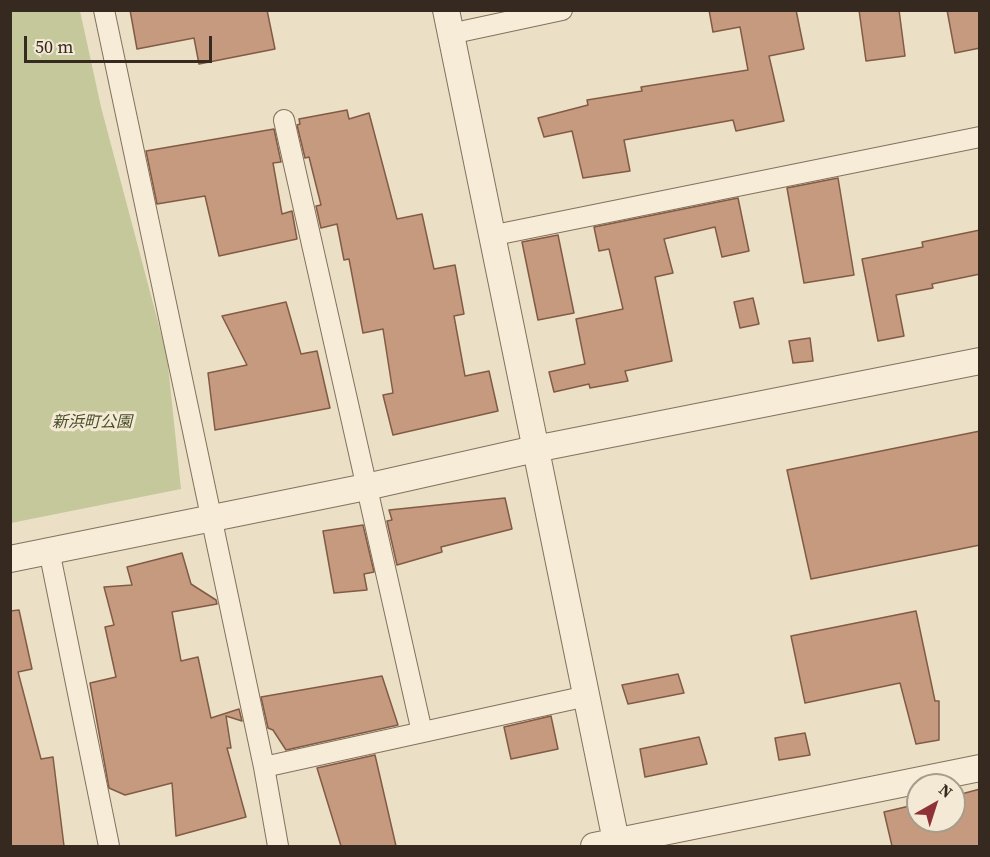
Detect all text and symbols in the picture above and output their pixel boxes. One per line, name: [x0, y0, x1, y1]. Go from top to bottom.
scale bar: [27, 24, 214, 62]
text: 50 m: [35, 34, 73, 59]
park label: 新浜町公園: [52, 413, 132, 433]
north arrow: [906, 773, 966, 833]
text: N: [935, 778, 958, 803]

